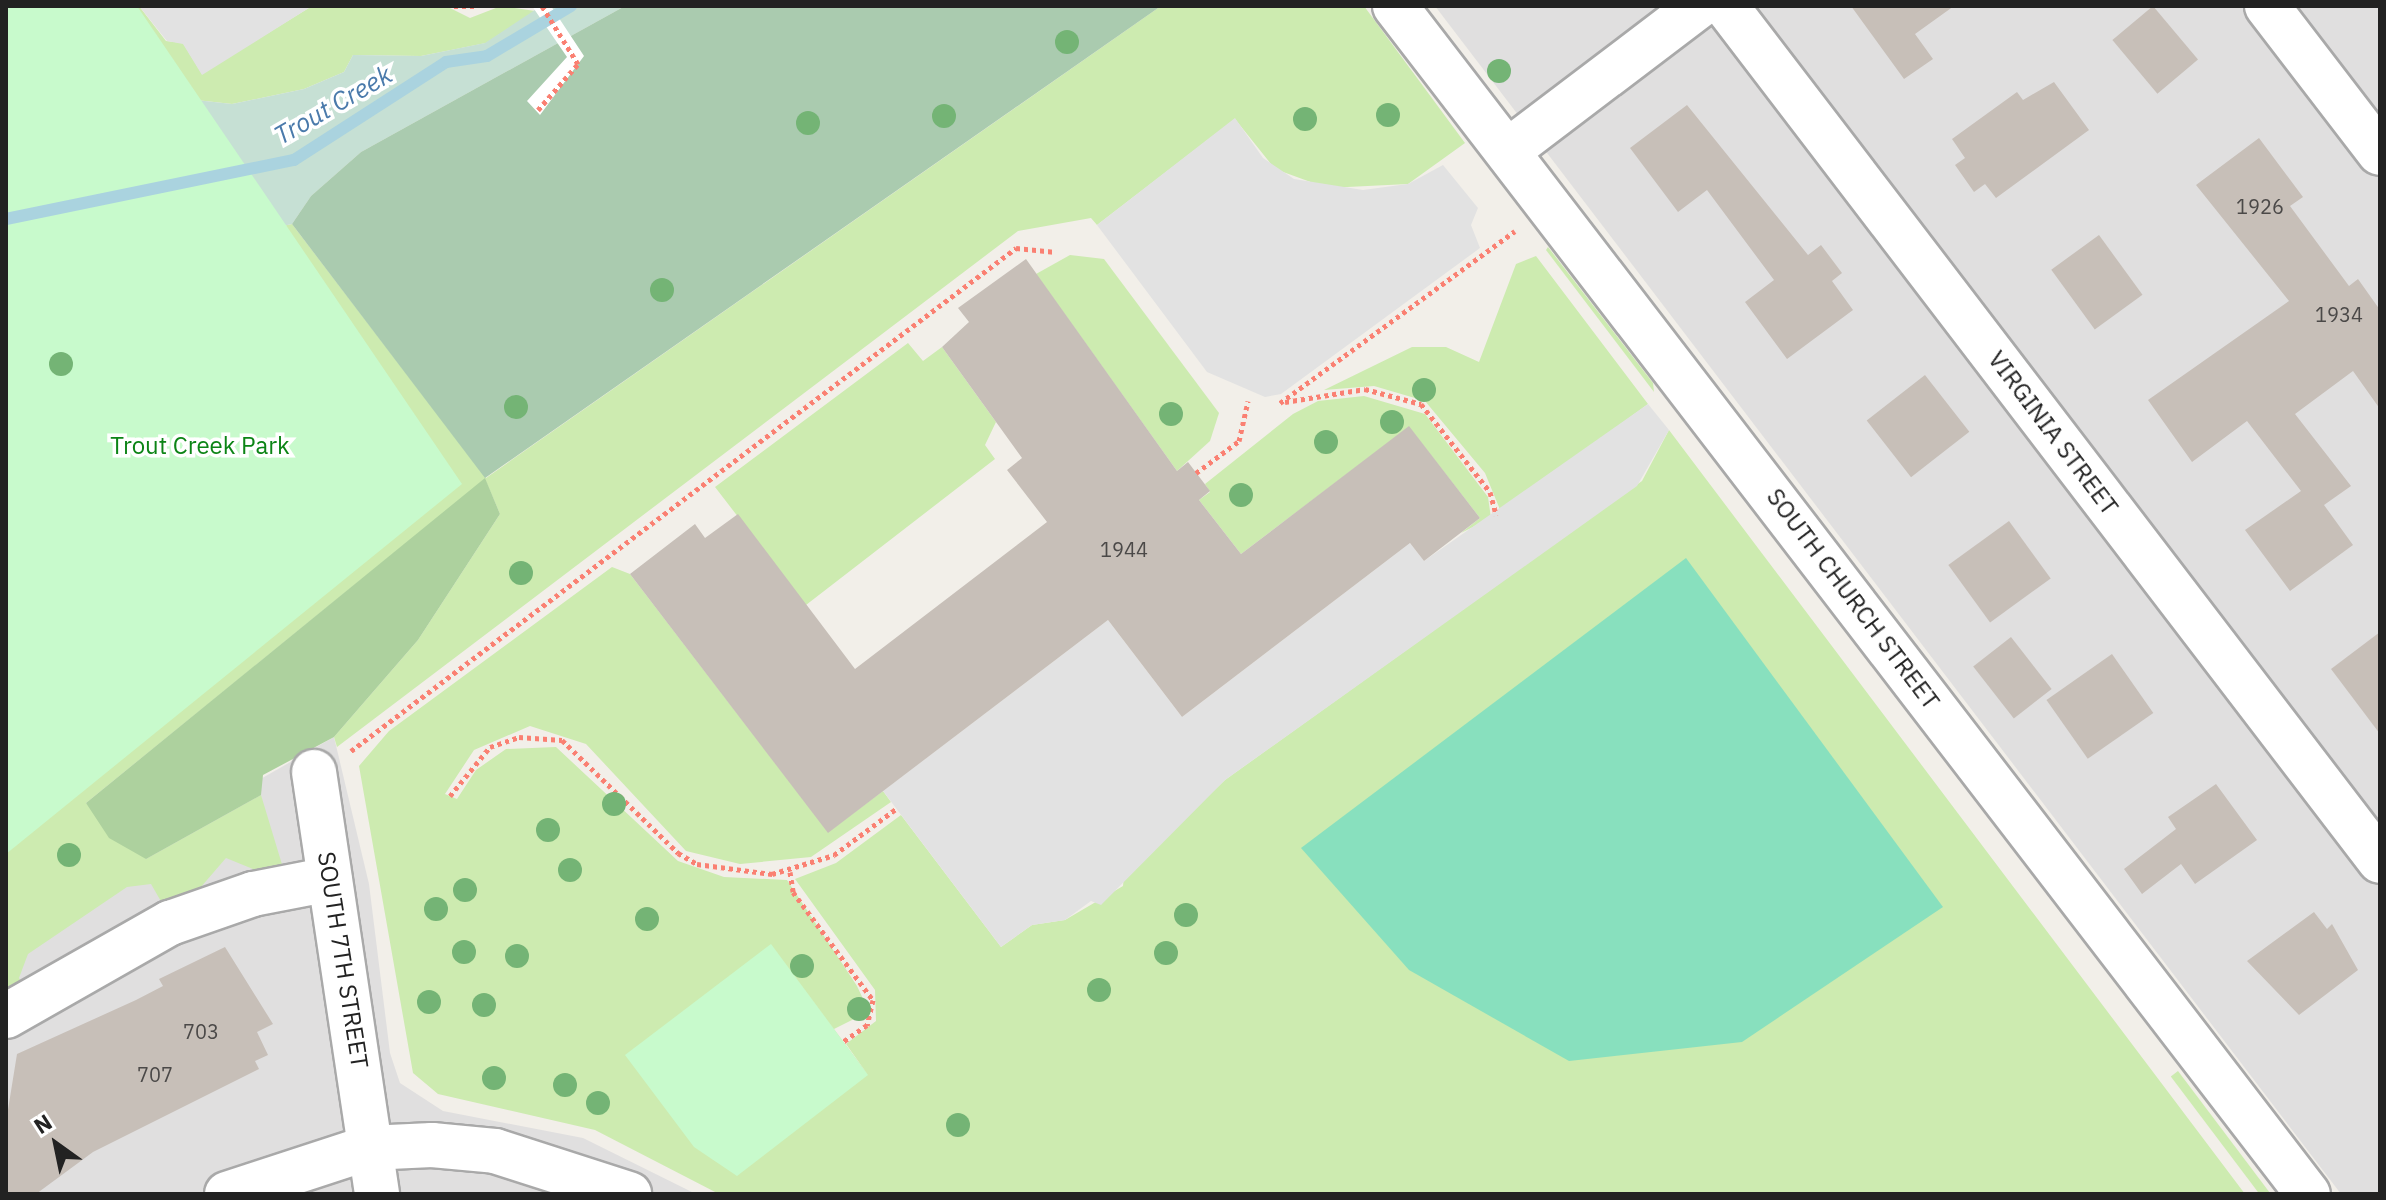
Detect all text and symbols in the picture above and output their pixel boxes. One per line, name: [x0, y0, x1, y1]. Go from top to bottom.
water label: Trout Creek: [268, 59, 398, 151]
house number: 1926: [2236, 194, 2284, 218]
house number: 1934: [2315, 302, 2363, 326]
street label: VIRGINIA STREET: [1982, 345, 2124, 521]
park label: Trout Creek Park: [110, 432, 290, 460]
street label: SOUTH CHURCH STREET: [1761, 483, 1945, 715]
house number: 1944: [1100, 537, 1148, 561]
street label: SOUTH 7TH STREET: [312, 850, 374, 1070]
house number: 703: [183, 1019, 219, 1043]
house number: 707: [137, 1062, 173, 1086]
north arrow: [16, 1104, 96, 1184]
text: N: [28, 1107, 57, 1140]

